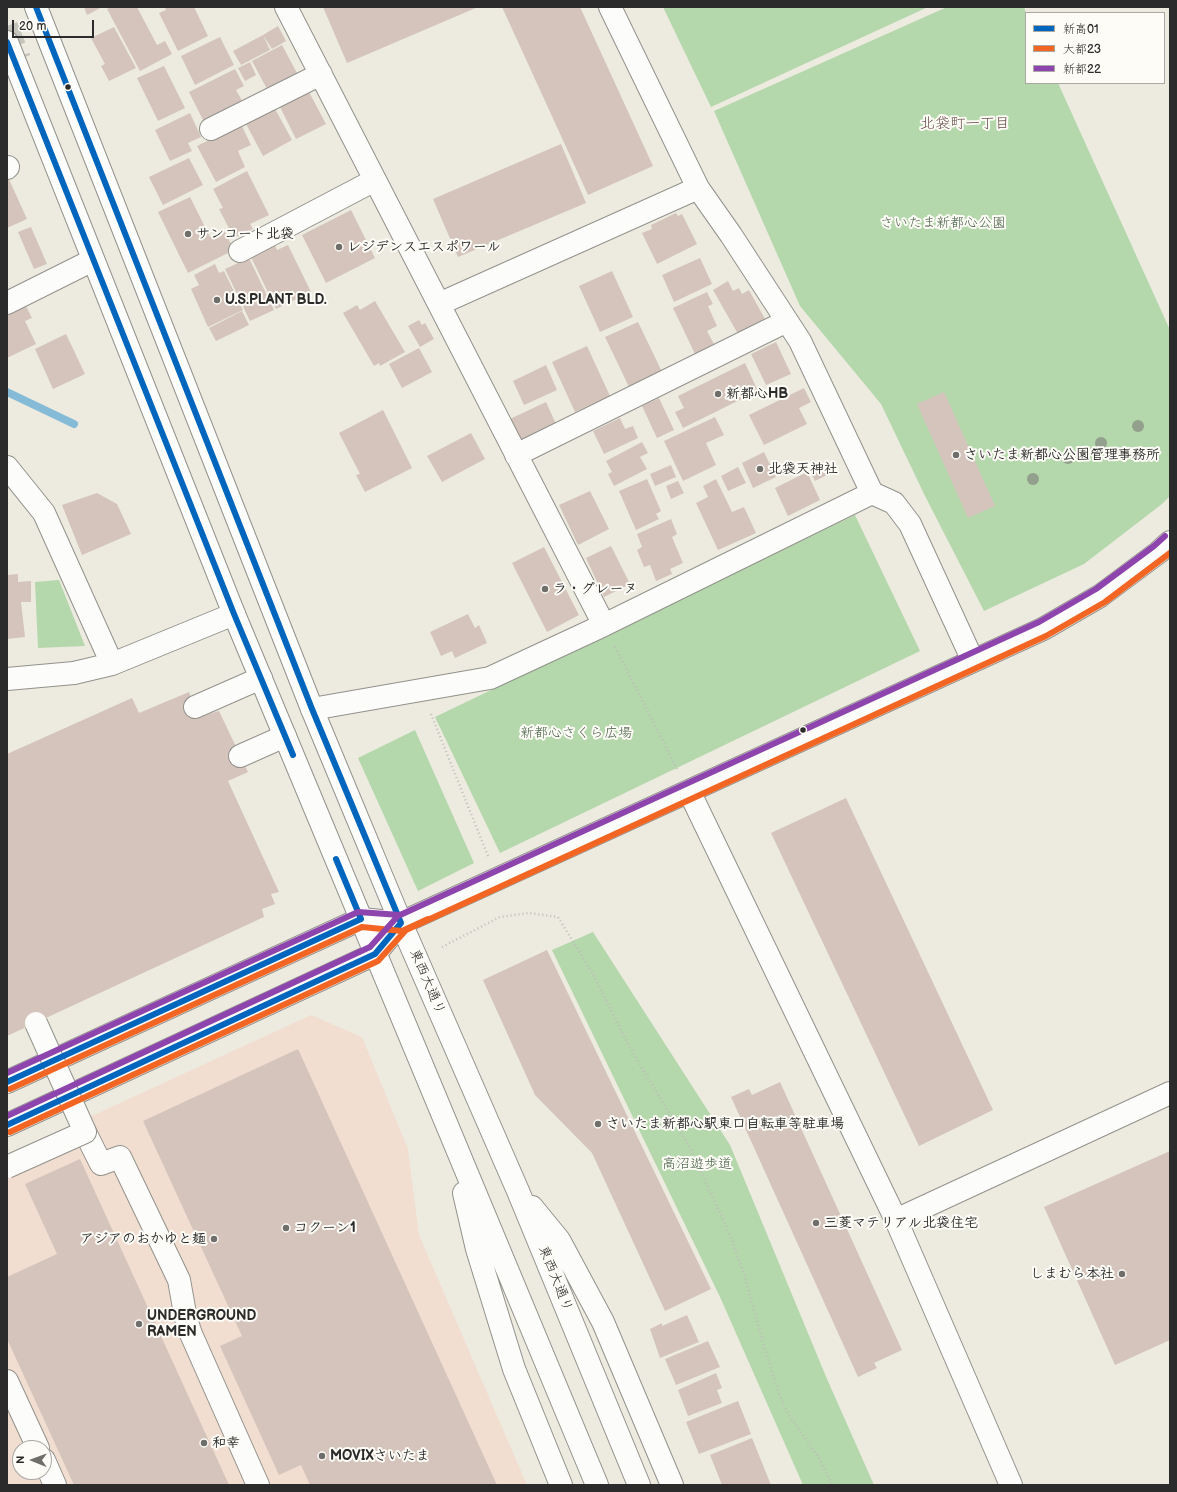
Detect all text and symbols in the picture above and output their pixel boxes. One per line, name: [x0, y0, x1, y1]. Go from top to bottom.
scale bar: [14, 12, 96, 38]
legend: [1025, 12, 1165, 84]
text: 20 m: [19, 19, 46, 34]
text: 新高01: [1063, 22, 1099, 37]
text: 大都23: [1063, 42, 1101, 57]
text: 新都22: [1063, 62, 1101, 77]
unlabelled marker: [63, 82, 73, 92]
district label: 北袋町一丁目: [920, 115, 1010, 133]
park label: さいたま新都心公園: [880, 215, 1006, 231]
place label: サンコート北袋: [196, 226, 294, 242]
marker: サンコート北袋: [183, 229, 193, 239]
place label: レジデンスエスポワール: [347, 239, 501, 255]
marker: レジデンスエスポワール: [334, 242, 344, 252]
place label: U.S.PLANT BLD.: [225, 292, 327, 308]
marker: U.S.PLANT BLD.: [212, 295, 222, 305]
place label: 新都心HB: [726, 386, 788, 402]
marker: 新都心HB: [713, 389, 723, 399]
place label: さいたま新都心公園管理事務所: [964, 447, 1160, 463]
marker: さいたま新都心公園管理事務所: [951, 450, 961, 460]
place label: 北袋天神社: [768, 461, 838, 477]
marker: 北袋天神社: [755, 464, 765, 474]
place label: ラ・グレーヌ: [553, 581, 638, 597]
marker: ラ・グレーヌ: [540, 584, 550, 594]
park label: 新都心さくら広場: [520, 725, 632, 741]
unlabelled marker: [798, 725, 808, 735]
street label: 東西大通り: [406, 947, 448, 1017]
place label: さいたま新都心駅東口自転車等駐車場: [606, 1116, 844, 1132]
marker: さいたま新都心駅東口自転車等駐車場: [593, 1119, 603, 1129]
park label: 高沼遊歩道: [662, 1156, 732, 1172]
place label: 三菱マテリアル北袋住宅: [824, 1215, 978, 1231]
marker: 三菱マテリアル北袋住宅: [811, 1218, 821, 1228]
place label: コクーン1: [294, 1220, 356, 1236]
marker: コクーン1: [281, 1223, 291, 1233]
place label: アジアのおかゆと麺: [80, 1231, 206, 1247]
marker: アジアのおかゆと麺: [209, 1234, 219, 1244]
street label: 東西大通り: [534, 1243, 576, 1315]
place label: しまむら本社: [1030, 1266, 1114, 1282]
marker: しまむら本社: [1117, 1269, 1127, 1279]
place label: UNDERGROUND RAMEN: [147, 1308, 256, 1340]
marker: UNDERGROUND RAMEN: [134, 1319, 144, 1329]
place label: 和幸: [212, 1435, 240, 1451]
marker: 和幸: [199, 1438, 209, 1448]
north arrow: [12, 1440, 52, 1480]
place label: MOVIXさいたま: [330, 1448, 430, 1464]
marker: MOVIXさいたま: [317, 1451, 327, 1461]
text: N: [14, 1456, 27, 1464]

